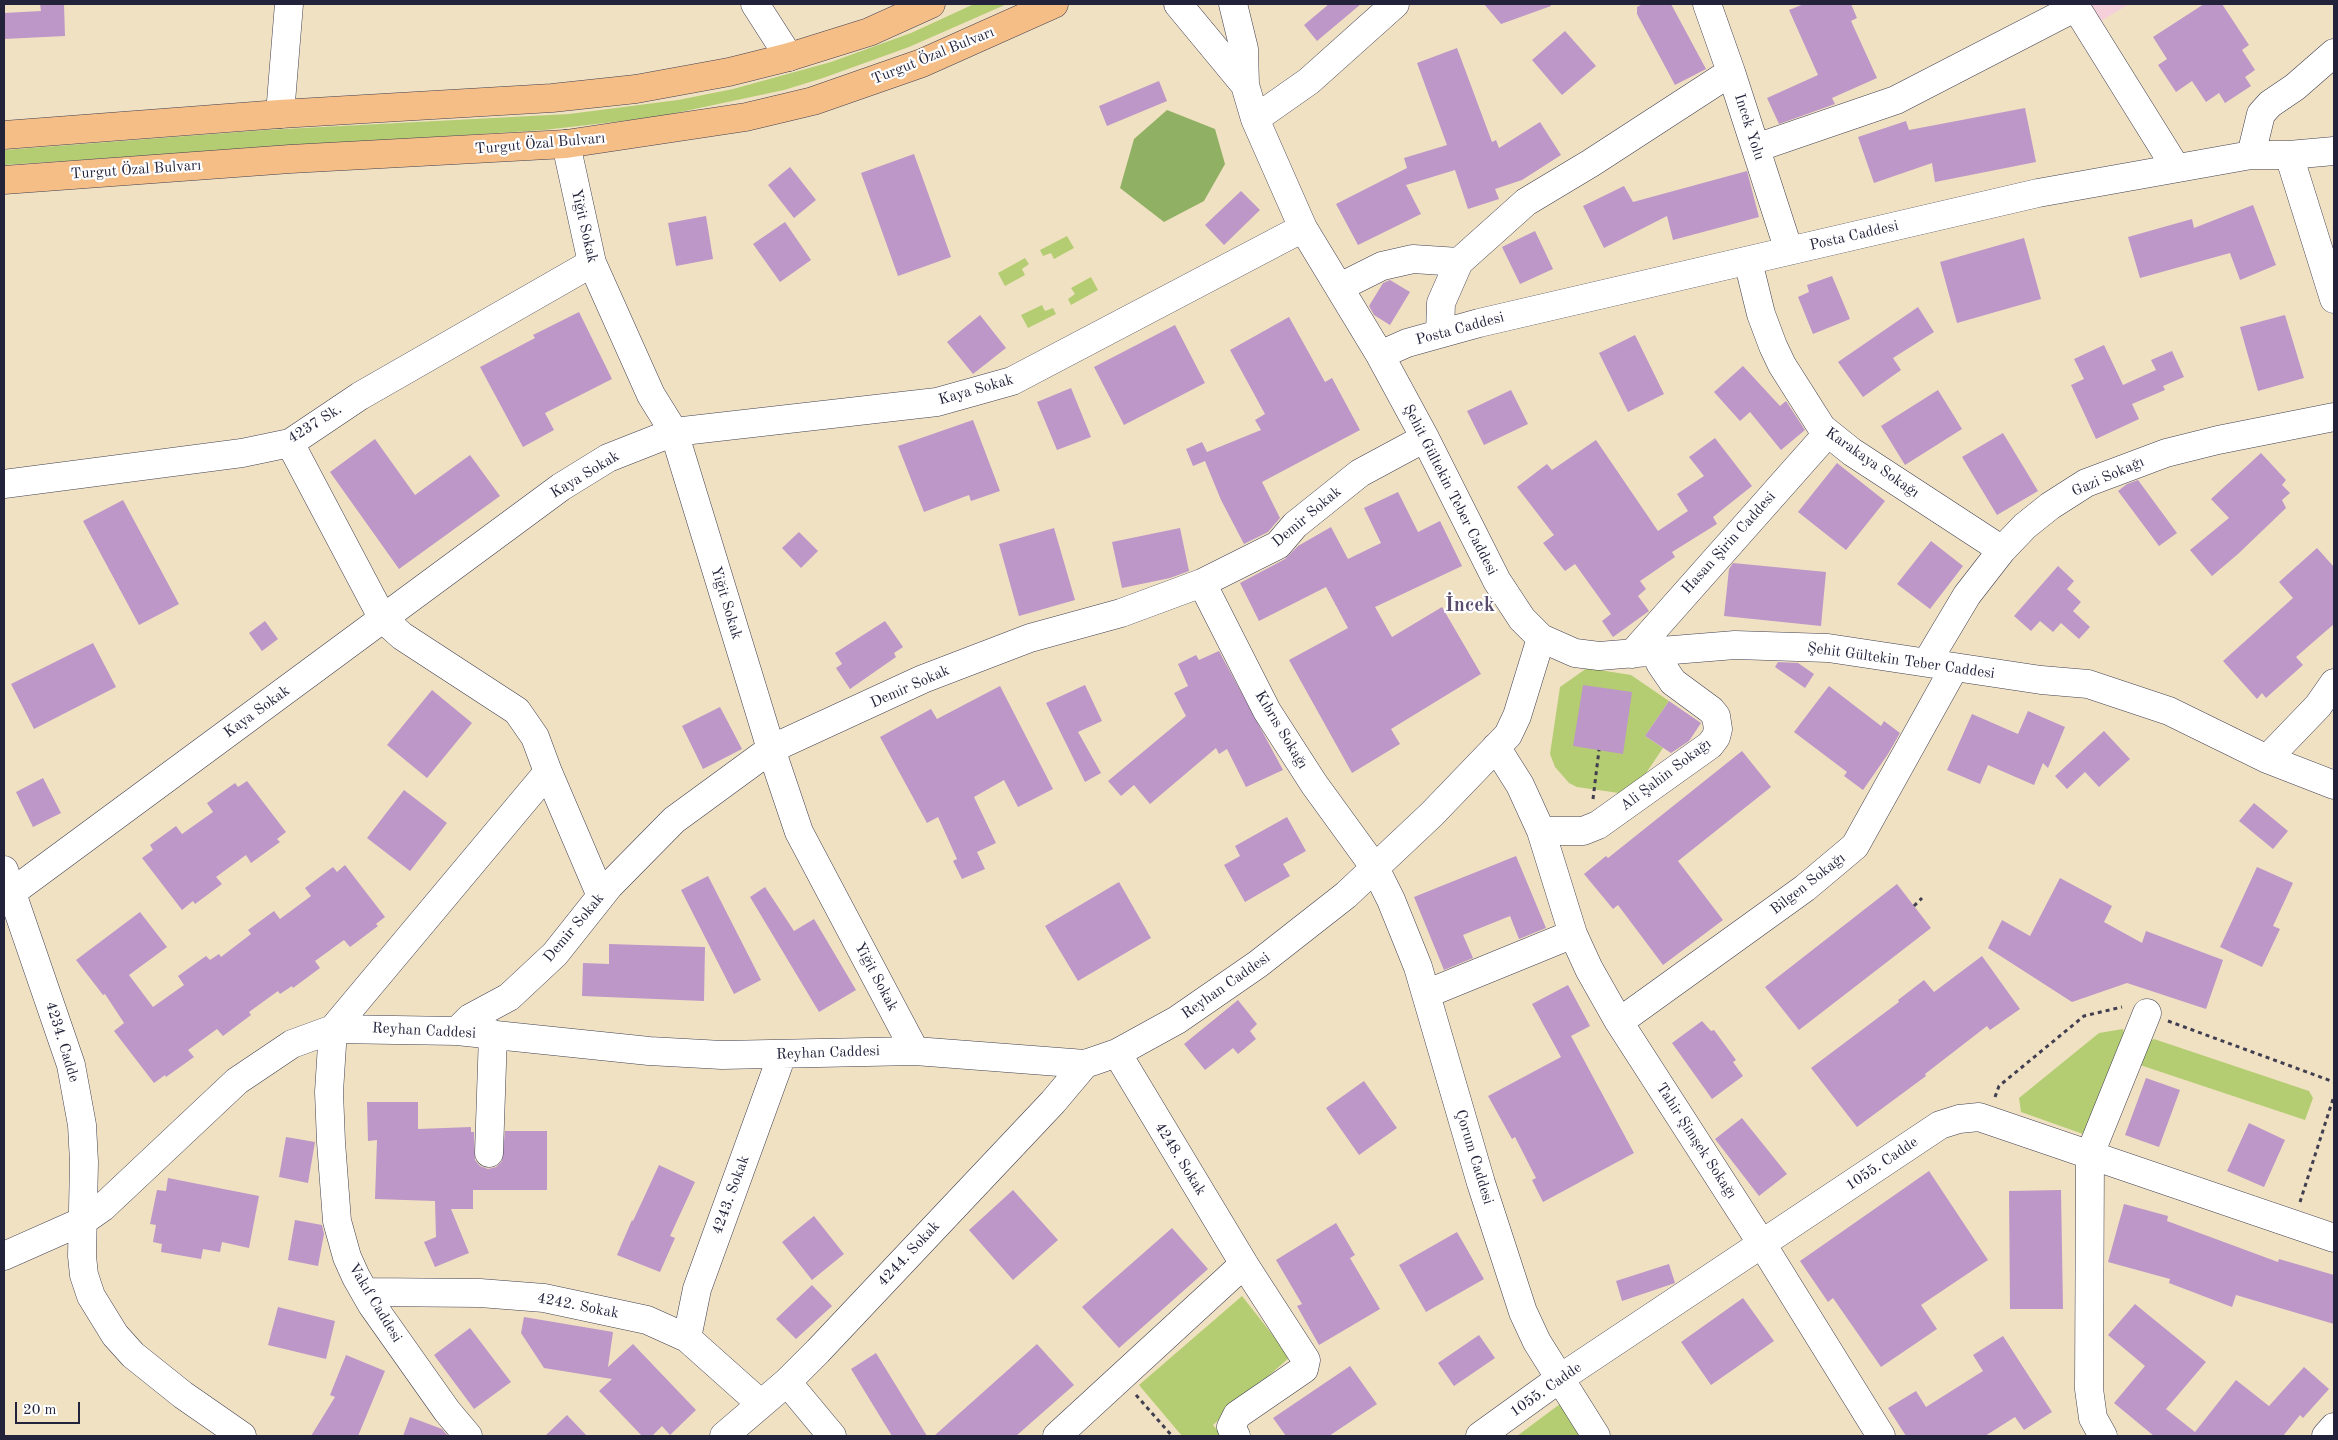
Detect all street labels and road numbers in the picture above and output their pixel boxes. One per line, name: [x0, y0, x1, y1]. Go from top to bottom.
street label: Turgut Özal Bulvarı: [869, 23, 997, 89]
street label: Incek Yolu: [1730, 92, 1768, 162]
street label: Turgut Özal Bulvarı: [474, 129, 606, 159]
street label: Turgut Özal Bulvarı: [70, 156, 202, 184]
street label: Yiğit Sokak: [567, 187, 601, 265]
street label: Posta Caddesi: [1808, 217, 1900, 255]
street label: Posta Caddesi: [1414, 309, 1506, 349]
street label: Kaya Sokak: [936, 371, 1016, 409]
street label: 4237 Sk.: [285, 400, 345, 448]
street label: Şehit Gültekin Teber Caddesi: [1399, 402, 1501, 578]
street label: Karakaya Sokağı: [1822, 424, 1922, 502]
street label: Kaya Sokak: [547, 447, 623, 503]
street label: Gazi Sokağı: [2069, 453, 2147, 501]
street label: Demir Sokak: [1269, 483, 1345, 551]
street label: Hasan Şirin Caddesi: [1678, 488, 1780, 598]
street label: Yiğit Sokak: [706, 564, 746, 642]
street label: Şehit Gültekin Teber Caddesi: [1806, 639, 1996, 683]
street label: Demir Sokak: [868, 662, 952, 712]
street label: Kaya Sokak: [220, 682, 294, 742]
street label: Kıbrıs Sokağı: [1251, 688, 1311, 772]
street label: Ali Şahin Sokağı: [1617, 735, 1715, 815]
street label: Bilgen Sokağı: [1767, 849, 1849, 919]
street label: Demir Sokak: [540, 890, 608, 966]
street label: Yiğit Sokak: [850, 940, 902, 1014]
street label: Reyhan Caddesi: [1178, 949, 1274, 1023]
street label: 4234. Cadde: [41, 1000, 83, 1084]
street label: Reyhan Caddesi: [372, 1019, 476, 1043]
street label: Reyhan Caddesi: [776, 1042, 880, 1064]
street label: Tahir Şimşek Sokağı: [1652, 1080, 1740, 1202]
street label: Çorum Caddesi: [1451, 1107, 1497, 1207]
street label: 4248. Sokak: [1150, 1119, 1210, 1199]
street label: 1055. Cadde: [1842, 1133, 1922, 1195]
street label: 4243. Sokak: [708, 1153, 754, 1237]
street label: 4244. Sokak: [874, 1218, 944, 1290]
street label: Vakıf Caddesi: [344, 1260, 406, 1346]
street label: 4242. Sokak: [536, 1289, 620, 1323]
street label: 1055. Cadde: [1507, 1359, 1585, 1421]

